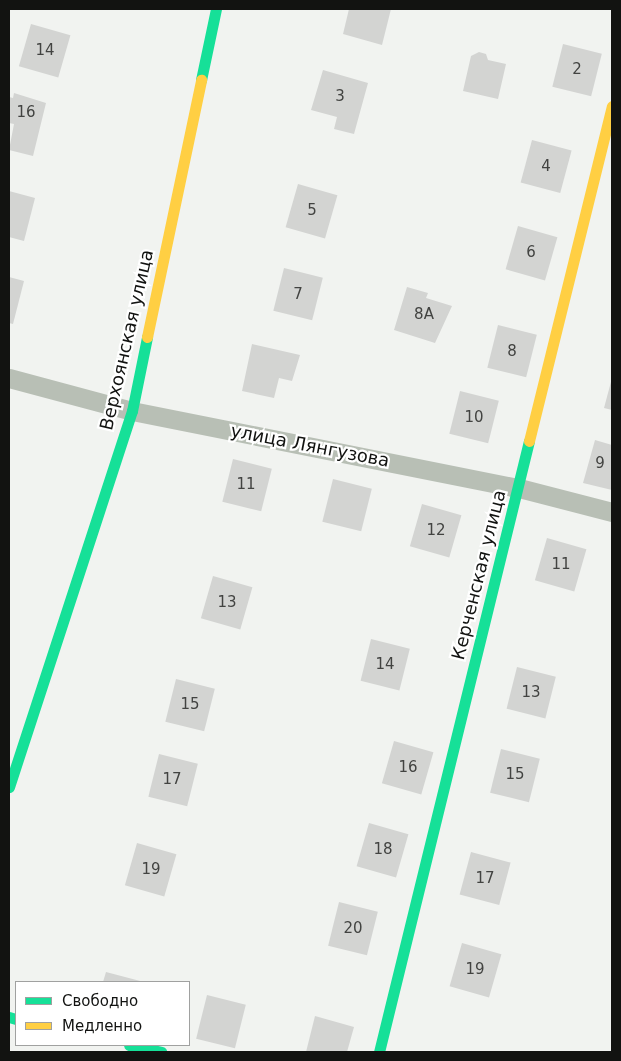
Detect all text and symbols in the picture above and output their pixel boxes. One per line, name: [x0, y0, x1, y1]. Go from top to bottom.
house number: 14: [35, 42, 55, 60]
house number: 2: [572, 61, 582, 79]
house number: 3: [335, 88, 345, 106]
house number: 16: [16, 104, 36, 122]
house number: 4: [541, 158, 551, 176]
house number: 5: [307, 202, 317, 220]
house number: 6: [526, 244, 536, 262]
street label: Верхоянская улица: [96, 248, 158, 432]
house number: 7: [293, 286, 303, 304]
house number: 8А: [414, 306, 434, 324]
house number: 8: [507, 343, 517, 361]
house number: 10: [464, 409, 484, 427]
street label: улица Лянгузова: [229, 420, 391, 472]
house number: 9: [595, 455, 605, 473]
house number: 11: [236, 476, 256, 494]
street label: Керченская улица: [447, 488, 511, 662]
house number: 12: [426, 522, 446, 540]
house number: 11: [551, 556, 571, 574]
house number: 13: [217, 594, 237, 612]
house number: 14: [375, 656, 395, 674]
house number: 13: [521, 684, 541, 702]
house number: 15: [180, 696, 200, 714]
house number: 16: [398, 759, 418, 777]
house number: 15: [505, 766, 525, 784]
house number: 17: [162, 771, 182, 789]
house number: 18: [373, 841, 393, 859]
house number: 19: [141, 861, 161, 879]
house number: 17: [475, 870, 495, 888]
house number: 20: [343, 920, 363, 938]
house number: 19: [465, 961, 485, 979]
legend: [15, 981, 190, 1046]
text: Свободно: [62, 992, 138, 1010]
text: Медленно: [62, 1017, 142, 1035]

